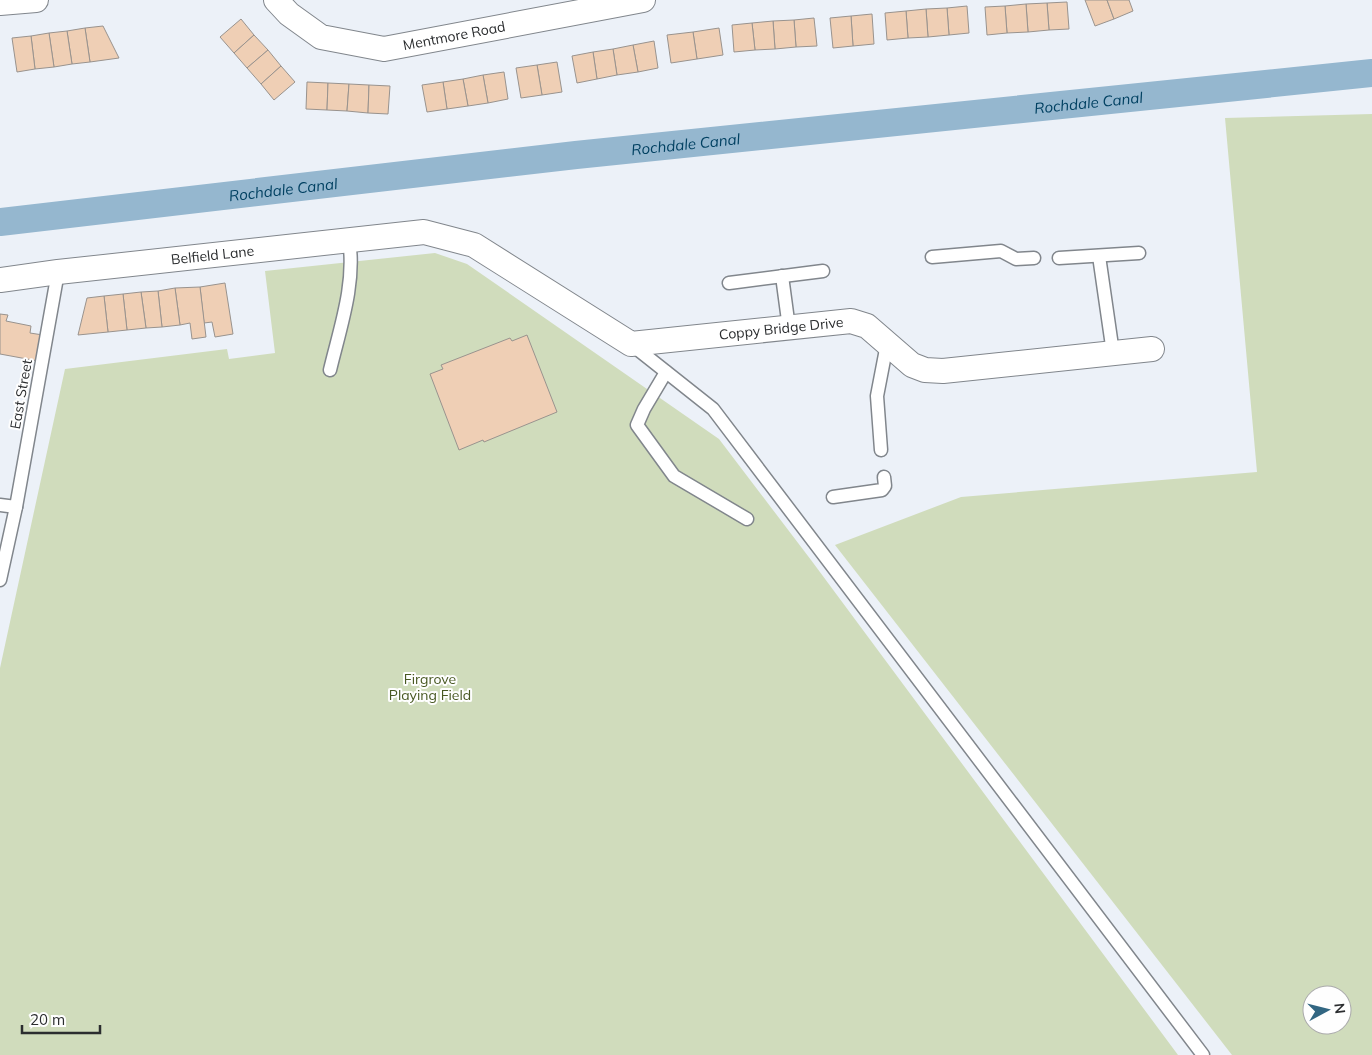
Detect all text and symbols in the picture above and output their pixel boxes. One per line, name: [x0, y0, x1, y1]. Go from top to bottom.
street label: Mentmore Road: [401, 17, 507, 54]
water label: Rochdale Canal: [1033, 87, 1144, 117]
water label: Rochdale Canal: [630, 129, 741, 159]
water label: Rochdale Canal: [228, 173, 339, 205]
street label: Belfield Lane: [170, 242, 255, 269]
street label: Coppy Bridge Drive: [718, 313, 844, 344]
street label: East Street: [6, 358, 36, 430]
park label: Firgrove Playing Field: [389, 670, 471, 704]
north arrow: [1302, 985, 1352, 1035]
scale bar: [22, 1002, 100, 1034]
text: N: [1330, 1002, 1349, 1015]
text: 20 m: [30, 1010, 65, 1029]

